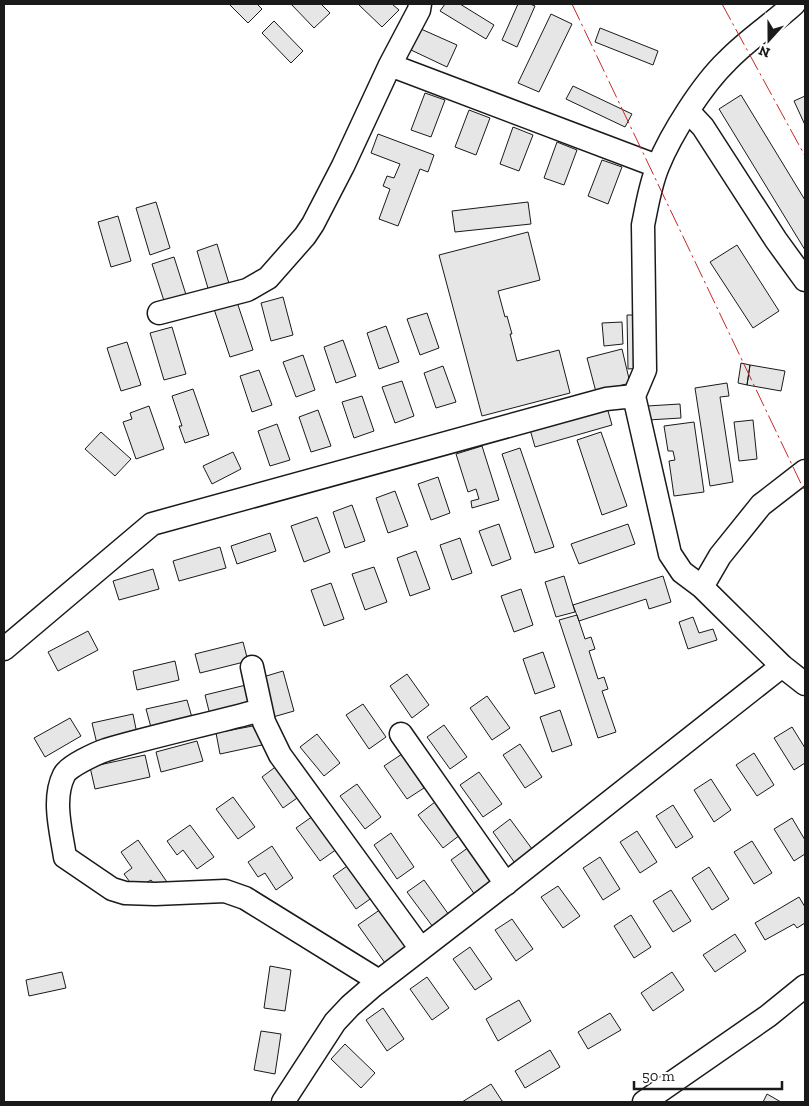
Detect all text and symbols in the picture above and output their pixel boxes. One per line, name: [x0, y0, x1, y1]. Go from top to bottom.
north arrow: [744, 15, 794, 65]
text: N: [756, 42, 773, 62]
scale bar: [634, 1058, 782, 1090]
text: 50 m: [642, 1067, 675, 1085]

